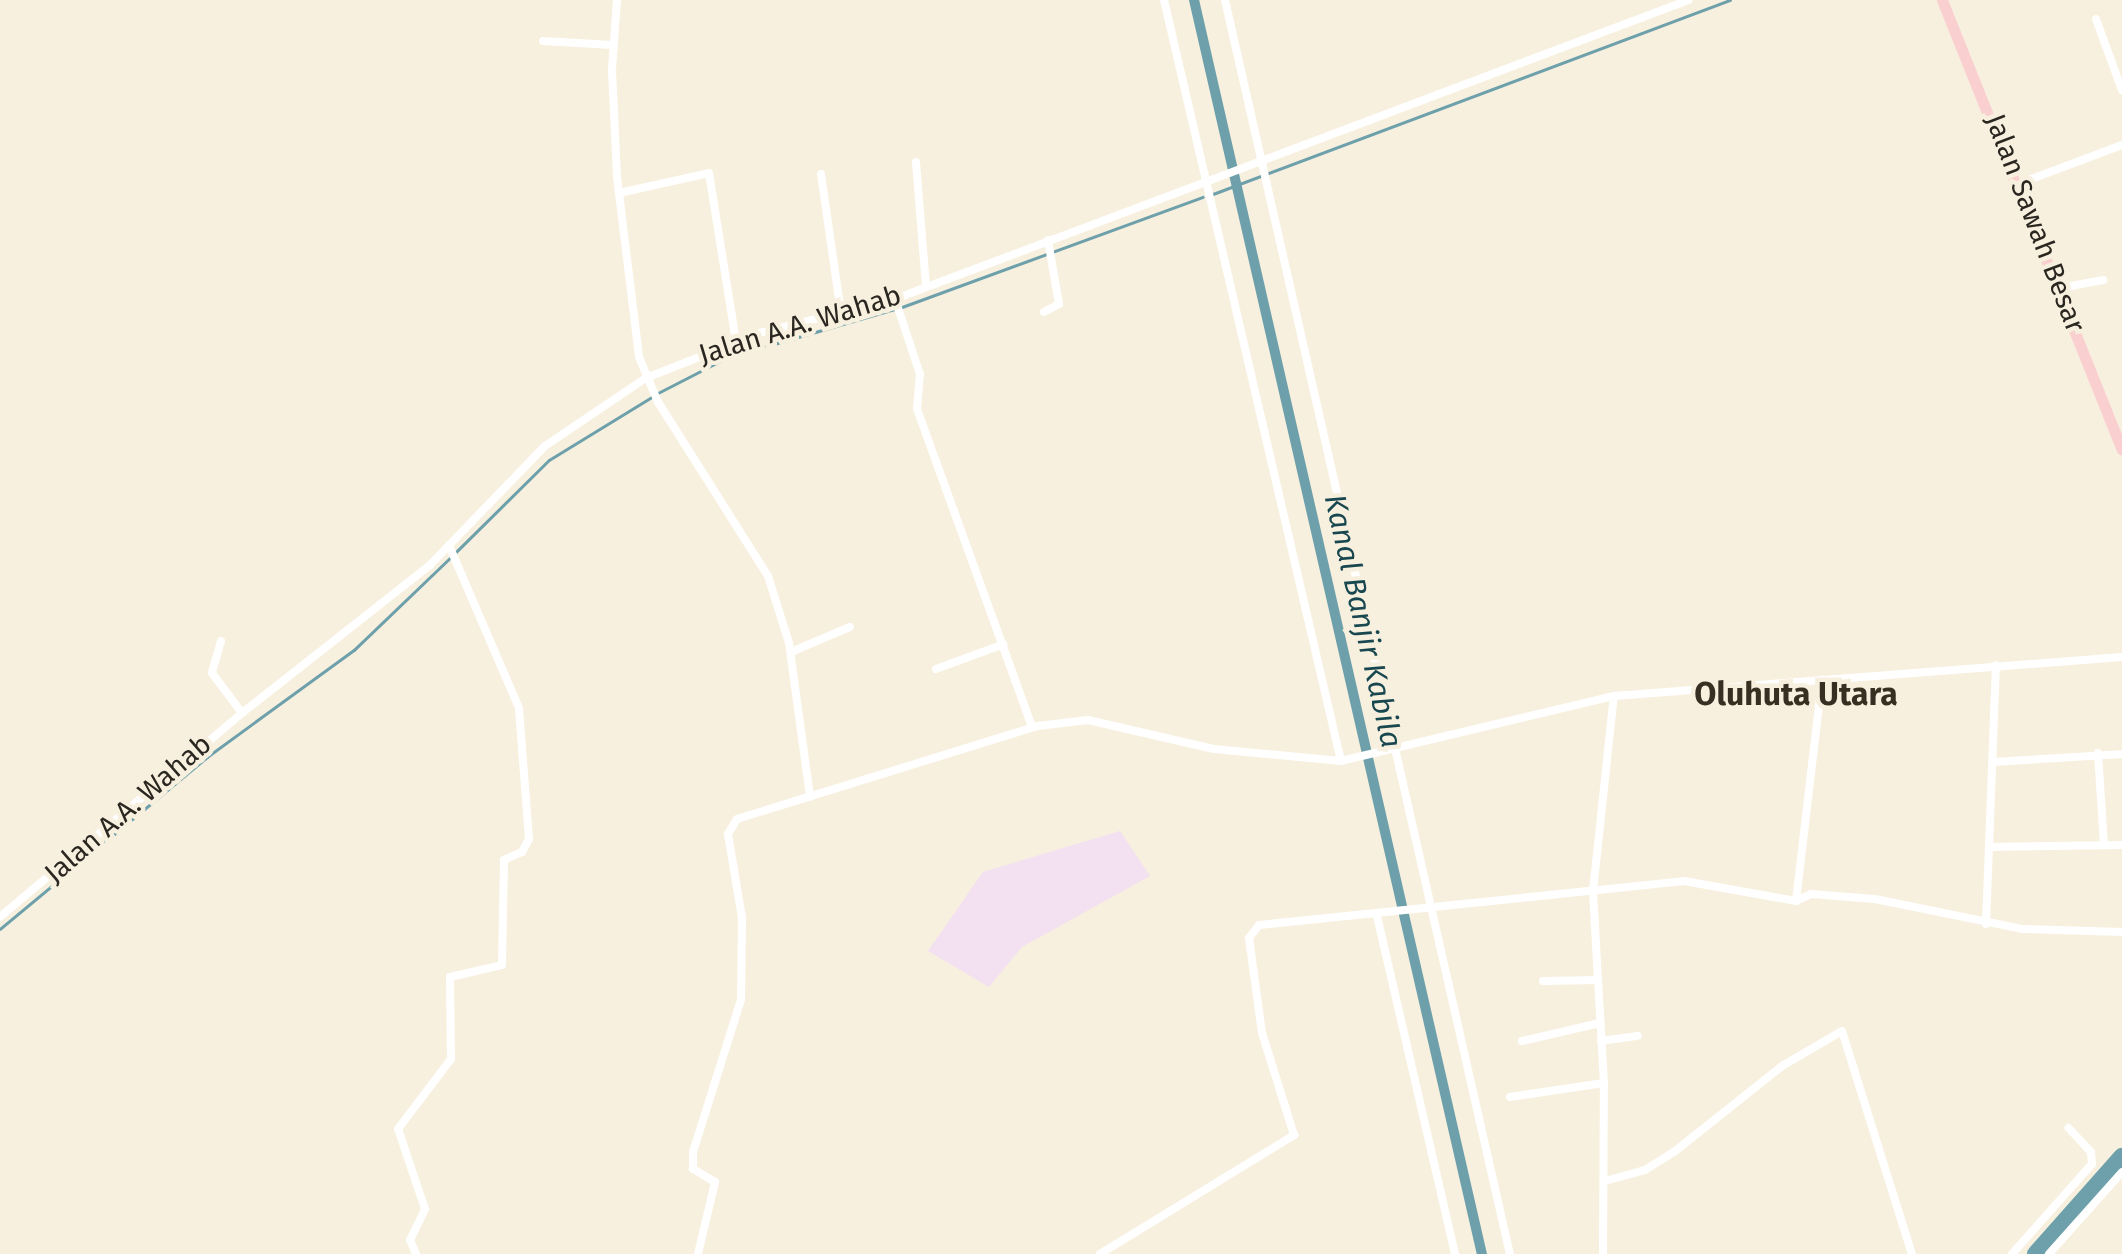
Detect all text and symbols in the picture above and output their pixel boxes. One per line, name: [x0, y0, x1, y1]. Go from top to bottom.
street label: Jalan Sawah Besar: [1978, 109, 2092, 337]
street label: Jalan A.A. Wahab: [695, 278, 905, 372]
water label: Kanal Banjir Kabila: [1316, 491, 1410, 751]
district label: Oluhuta Utara: [1694, 675, 1898, 713]
street label: Jalan A.A. Wahab: [38, 728, 218, 890]

